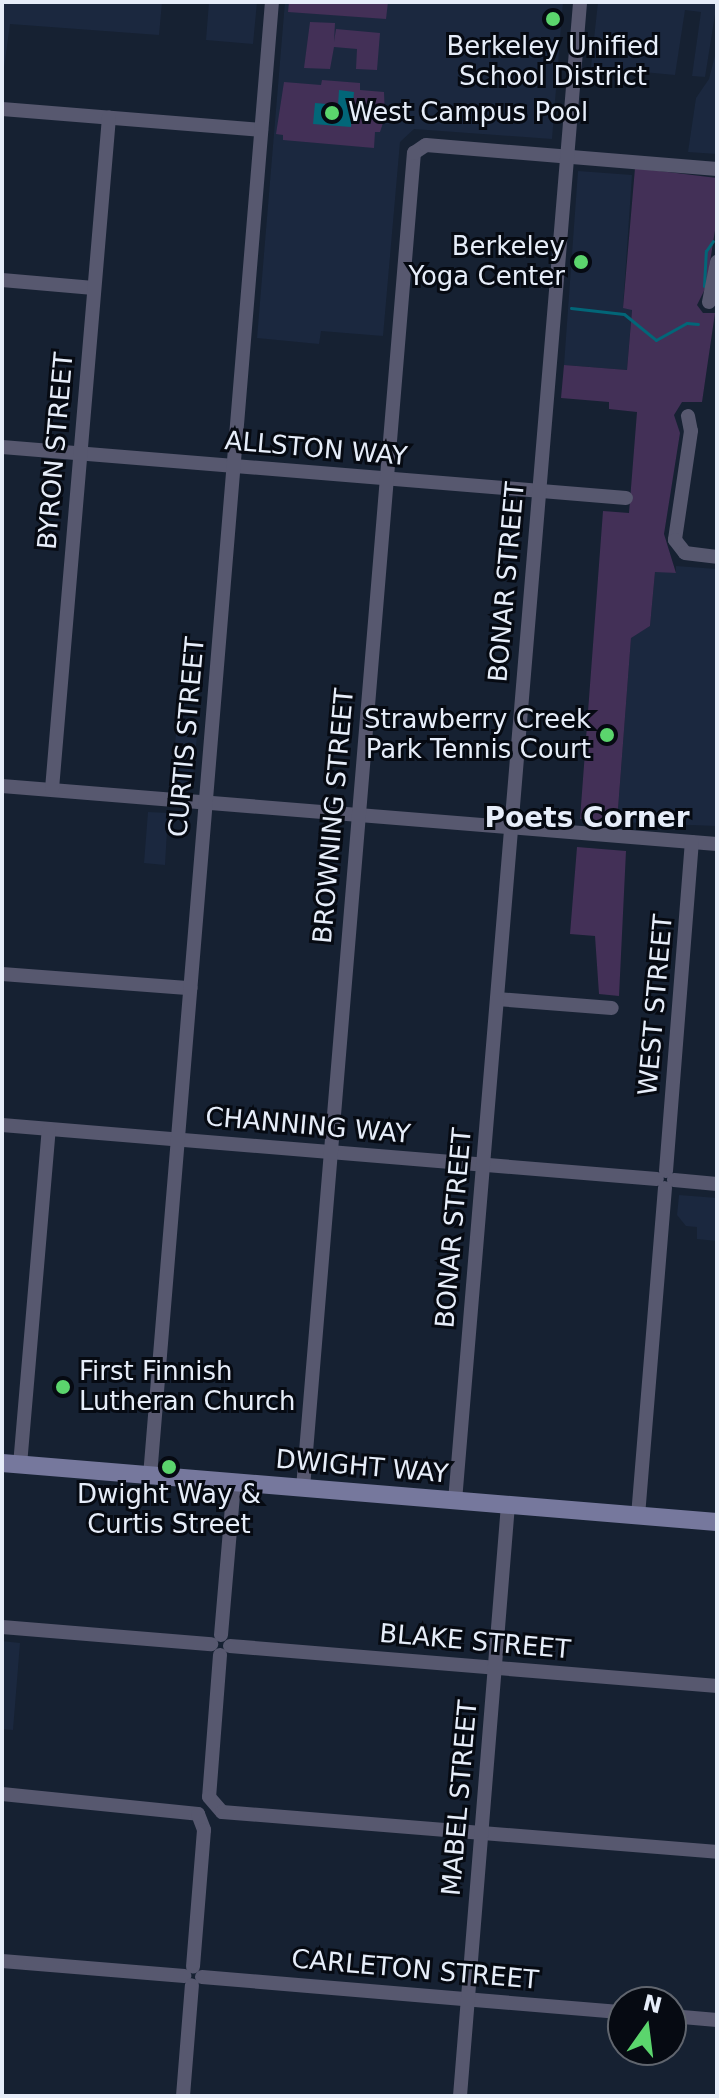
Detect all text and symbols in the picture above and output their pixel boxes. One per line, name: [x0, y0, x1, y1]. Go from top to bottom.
marker: Berkeley Unified School District: [544, 10, 562, 28]
place label: Berkeley Unified School District: [446, 31, 660, 92]
place label: West Campus Pool: [348, 97, 588, 129]
marker: West Campus Pool: [323, 104, 341, 122]
place label: Berkeley Yoga Center: [408, 231, 565, 292]
marker: Berkeley Yoga Center: [572, 253, 590, 271]
street label: BYRON STREET: [32, 351, 80, 551]
street label: ALLSTON WAY: [223, 425, 409, 473]
street label: BONAR STREET: [483, 481, 531, 683]
street label: CURTIS STREET: [163, 636, 211, 838]
street label: BROWNING STREET: [307, 687, 361, 945]
place label: Strawberry Creek Park Tennis Court: [364, 704, 591, 766]
marker: Strawberry Creek Park Tennis Court: [598, 726, 616, 744]
district label: Poets Corner: [485, 801, 689, 835]
street label: WEST STREET: [633, 913, 679, 1097]
street label: CHANNING WAY: [204, 1101, 412, 1151]
street label: BONAR STREET: [430, 1127, 478, 1329]
place label: First Finnish Lutheran Church: [79, 1356, 296, 1418]
marker: First Finnish Lutheran Church: [54, 1378, 72, 1396]
street label: DWIGHT WAY: [274, 1444, 450, 1490]
marker: Dwight Way & Curtis Street: [160, 1458, 178, 1476]
place label: Dwight Way & Curtis Street: [77, 1479, 261, 1540]
street label: BLAKE STREET: [378, 1618, 572, 1666]
street label: MABEL STREET: [436, 1699, 484, 1897]
street label: CARLETON STREET: [290, 1944, 540, 1996]
north arrow: [607, 1986, 687, 2066]
text: N: [640, 1990, 664, 2019]

